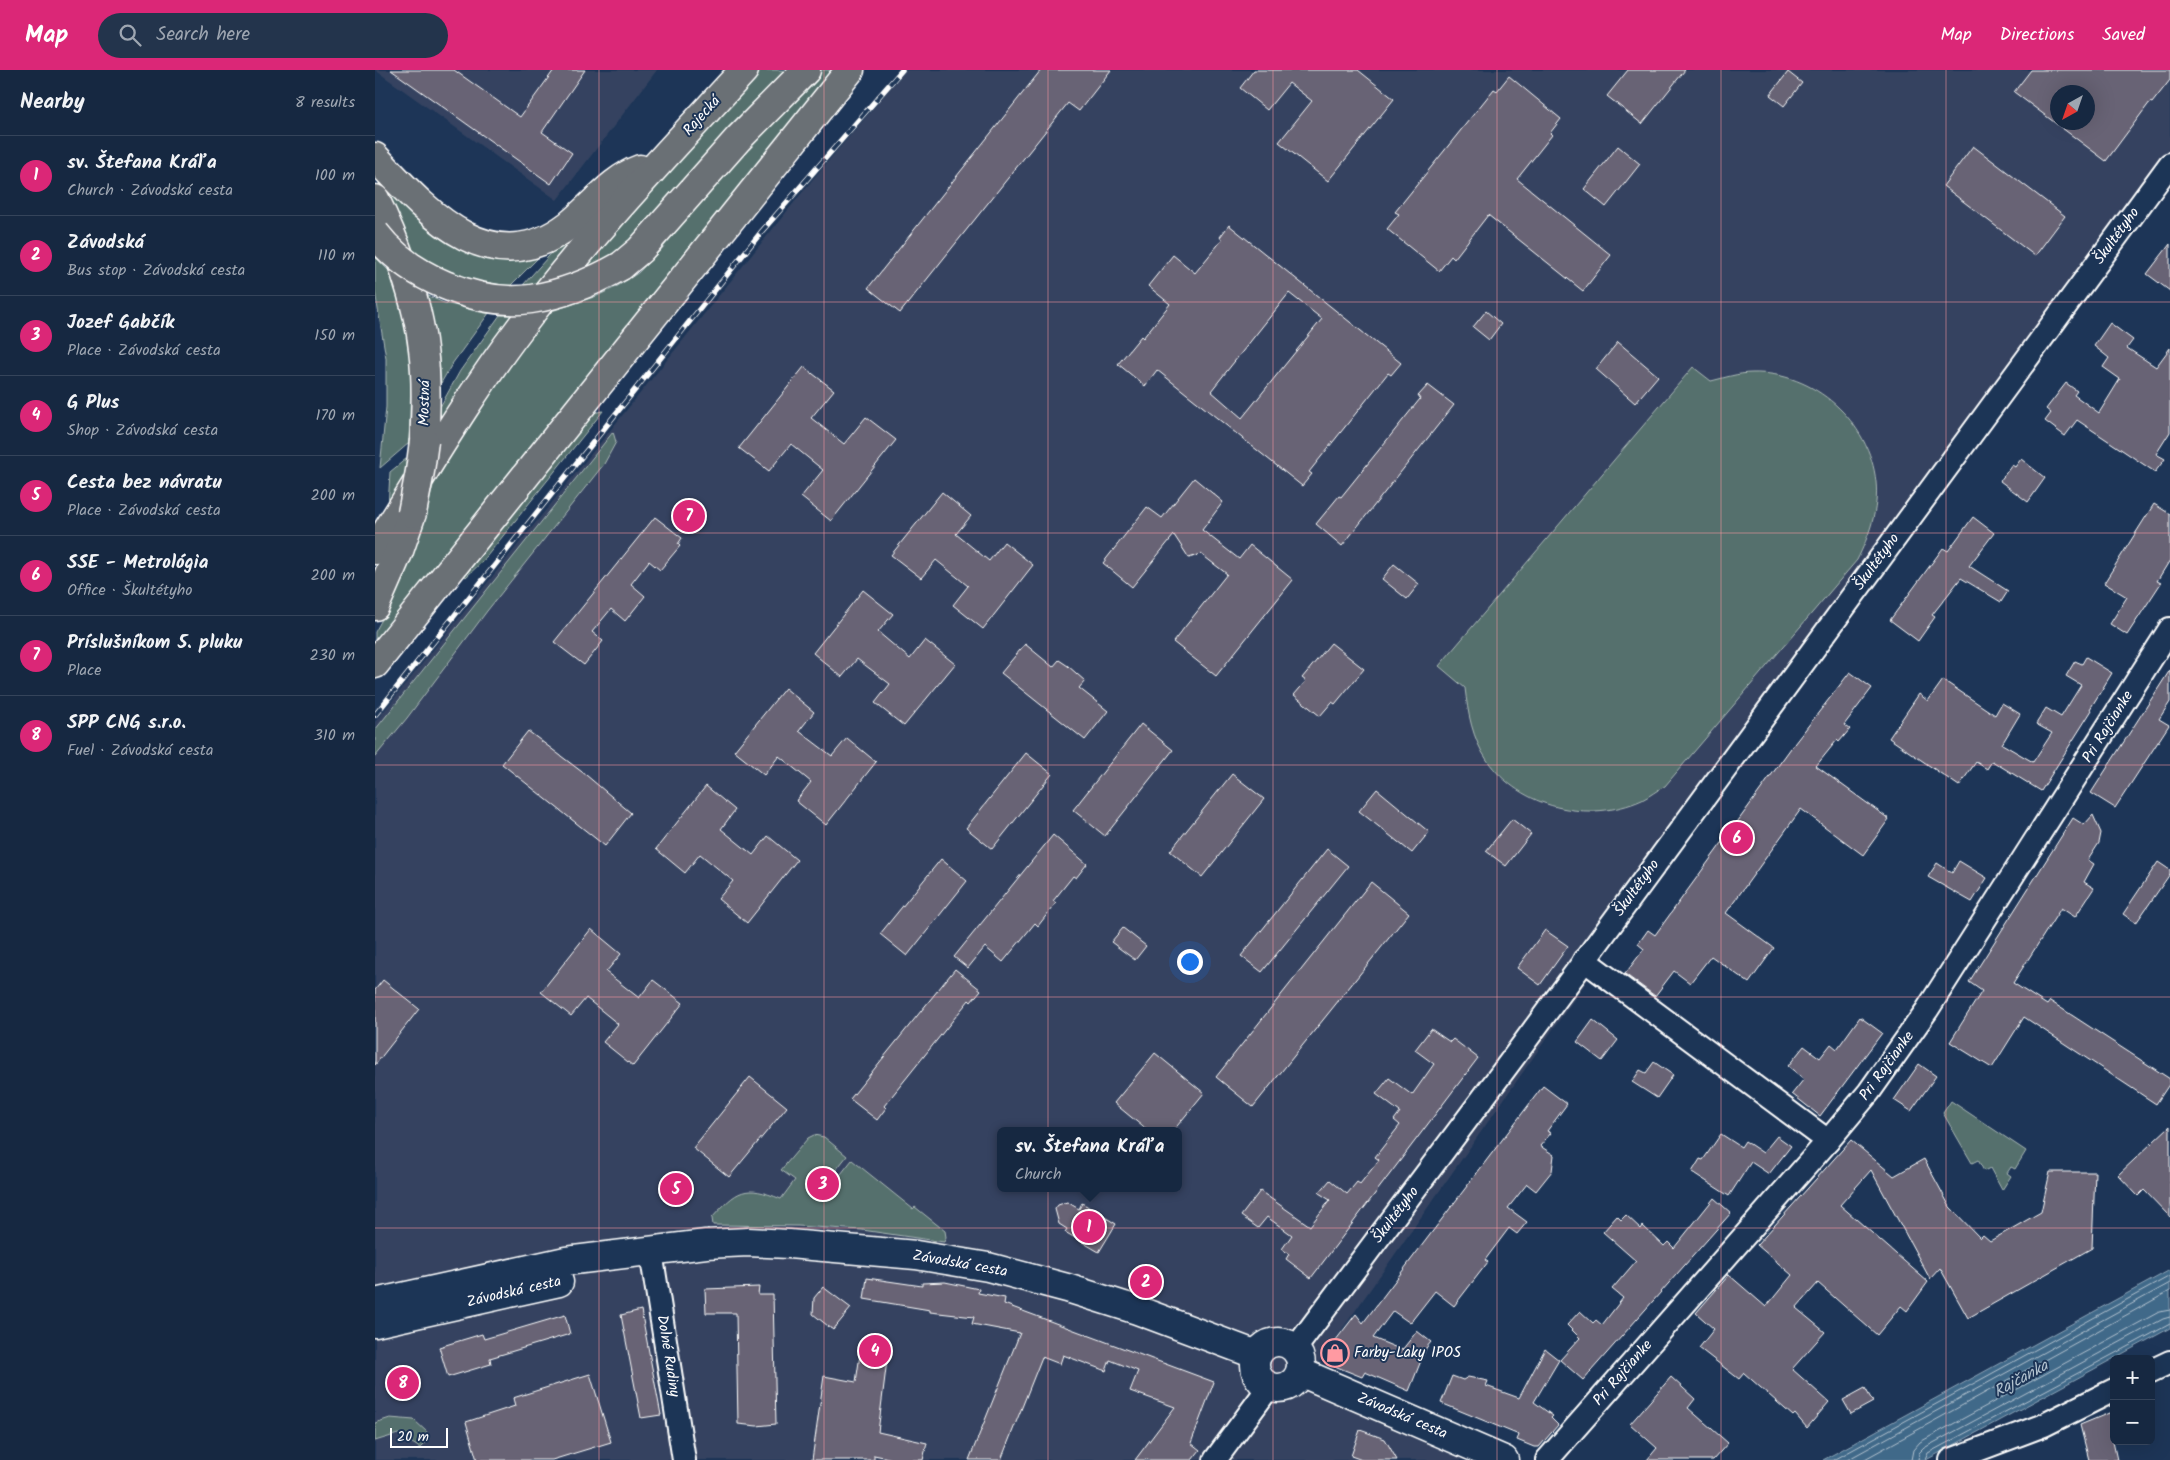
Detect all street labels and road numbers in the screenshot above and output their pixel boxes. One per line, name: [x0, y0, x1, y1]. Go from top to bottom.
street label: Rajecká: [677, 89, 728, 142]
street label: Škultétyho: [2088, 202, 2146, 270]
street label: Mostná: [413, 378, 437, 426]
street label: Škultétyho: [1848, 528, 1906, 596]
street label: Pri Rajčianke: [2076, 686, 2140, 768]
street label: Škultétyho: [1608, 854, 1666, 922]
street label: Pri Rajčianke: [1853, 1026, 1921, 1106]
street label: Škultétyho: [1367, 1181, 1426, 1249]
street label: Závodská cesta: [911, 1244, 1009, 1284]
street label: Závodská cesta: [464, 1269, 564, 1315]
street label: Dolné Rudiny: [650, 1313, 686, 1400]
street label: Pri Rajčianke: [1587, 1334, 1659, 1412]
street label: Závodská cesta: [1353, 1386, 1451, 1446]

